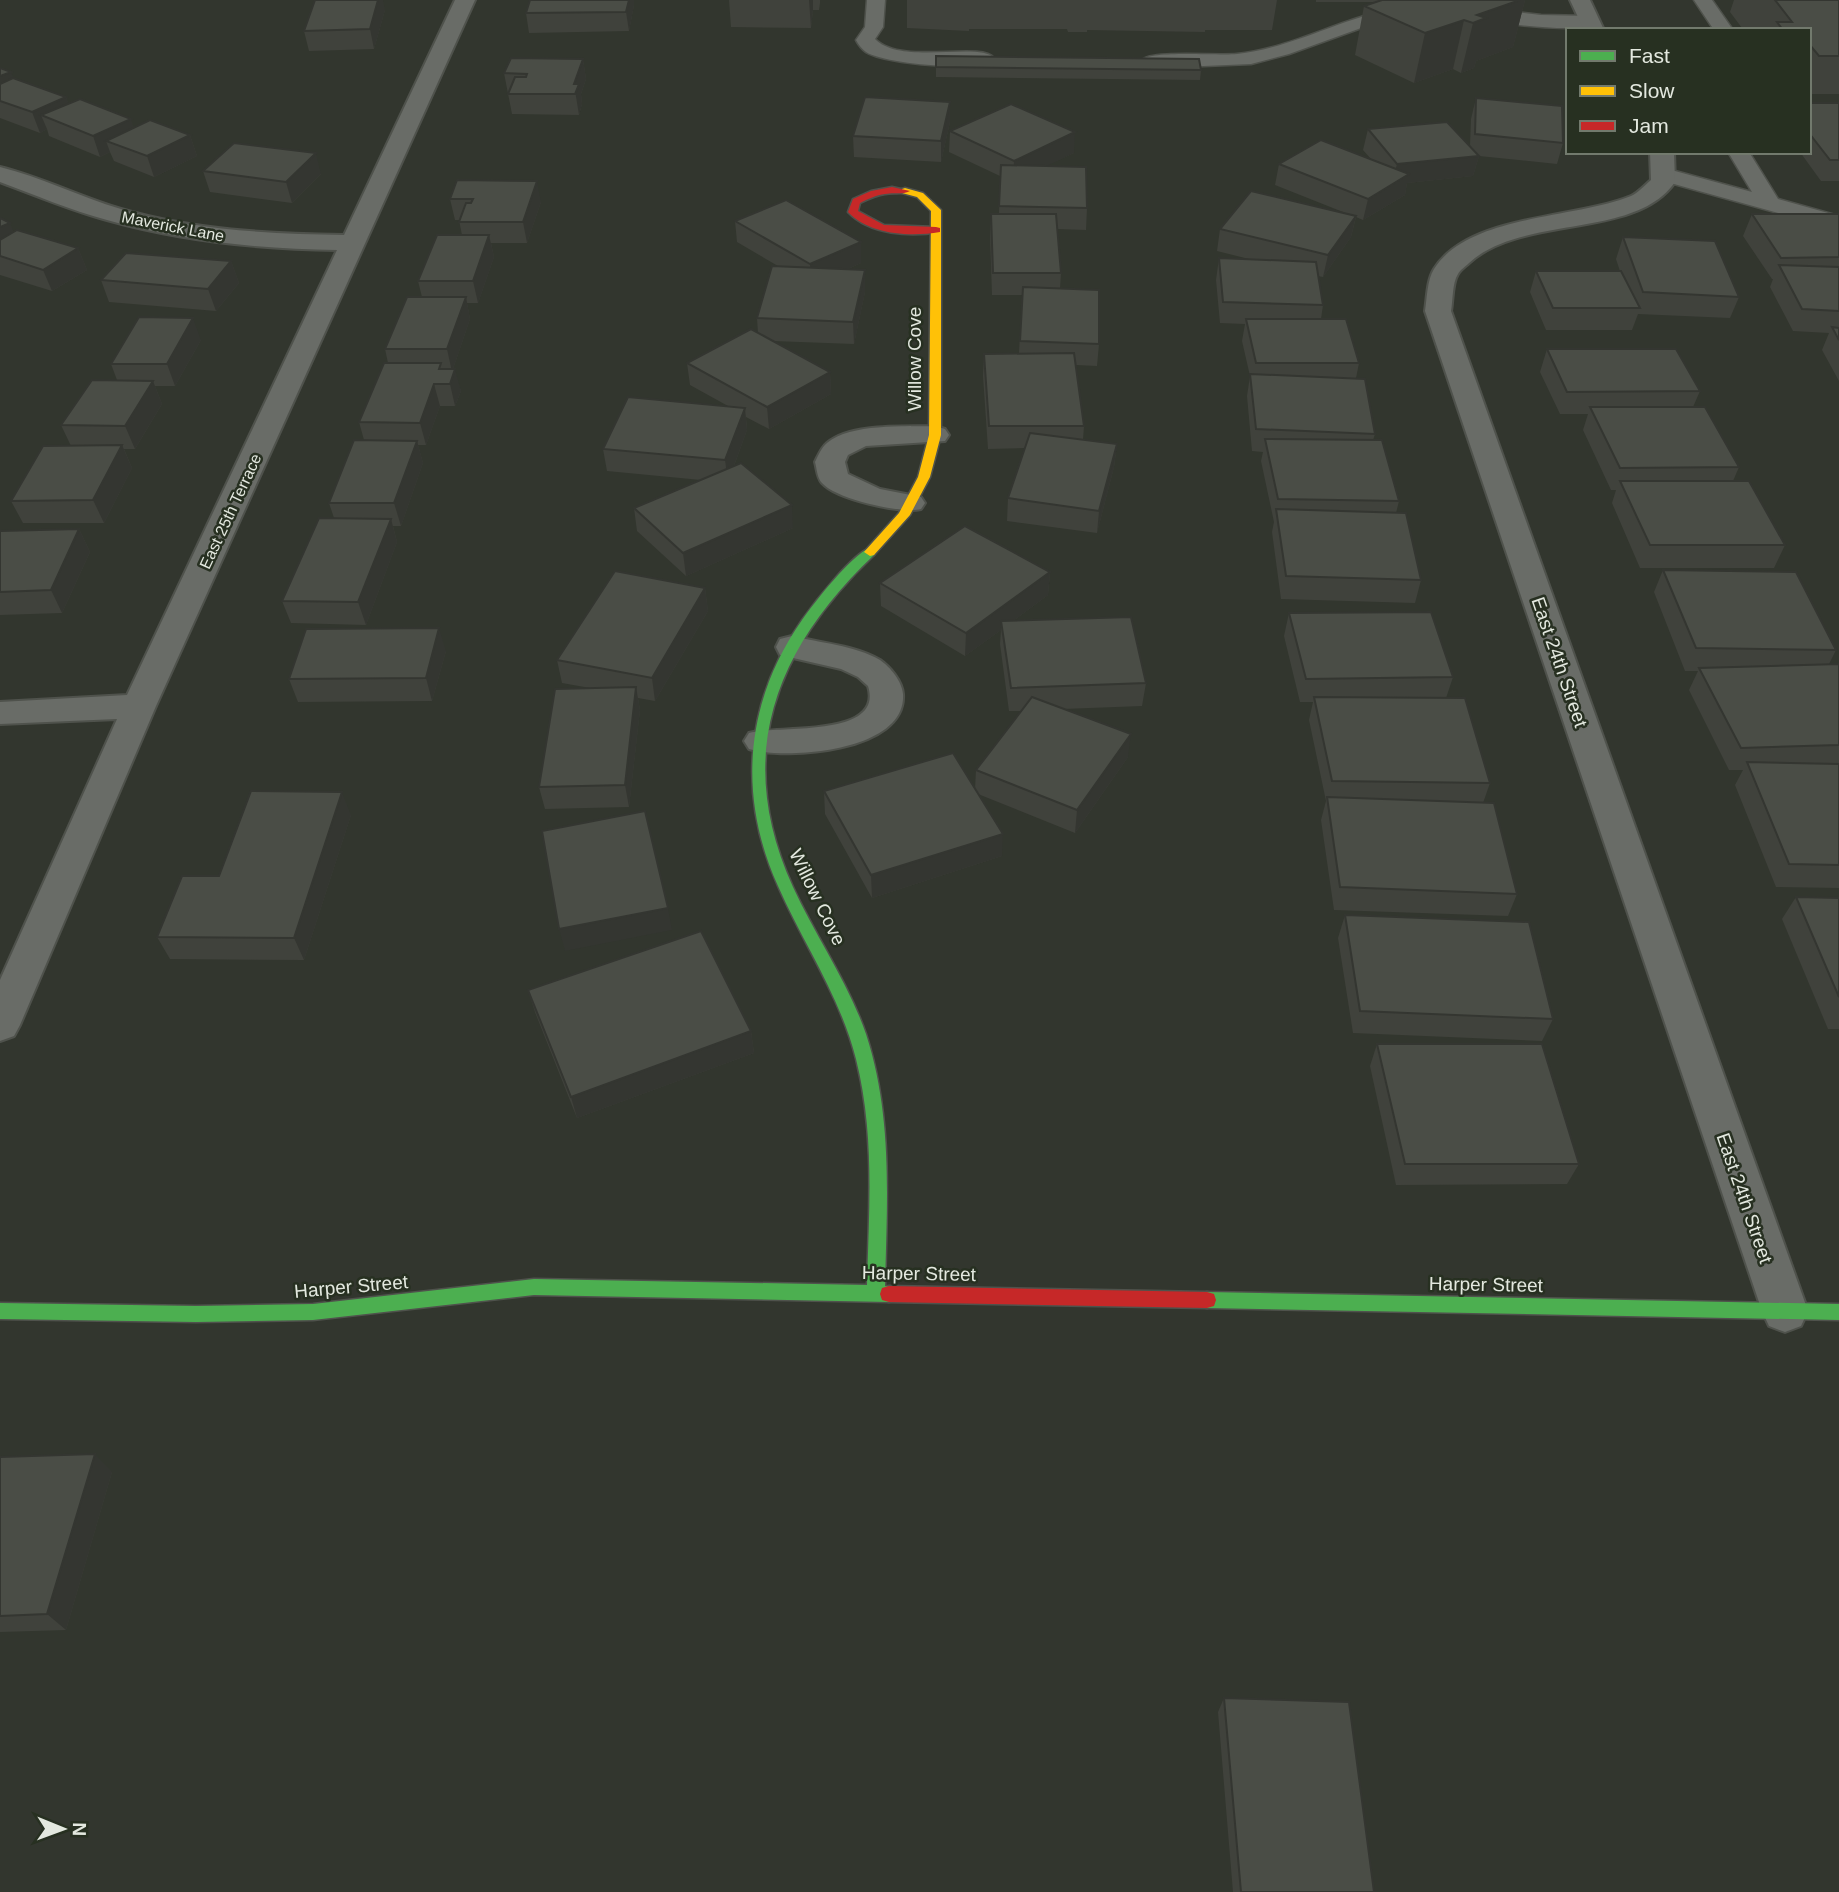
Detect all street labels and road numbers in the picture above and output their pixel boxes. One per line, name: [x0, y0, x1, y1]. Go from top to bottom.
street label: Maverick Lane: [120, 208, 226, 245]
street label: Willow Cove: [904, 307, 925, 411]
street label: East 25th Terrace: [196, 451, 265, 571]
street label: East 24th Street: [1527, 594, 1592, 731]
street label: Willow Cove: [785, 846, 850, 949]
street label: East 24th Street: [1712, 1130, 1777, 1267]
street label: Harper Street: [862, 1262, 977, 1285]
street label: Harper Street: [293, 1271, 409, 1302]
street label: Harper Street: [1429, 1273, 1544, 1296]

